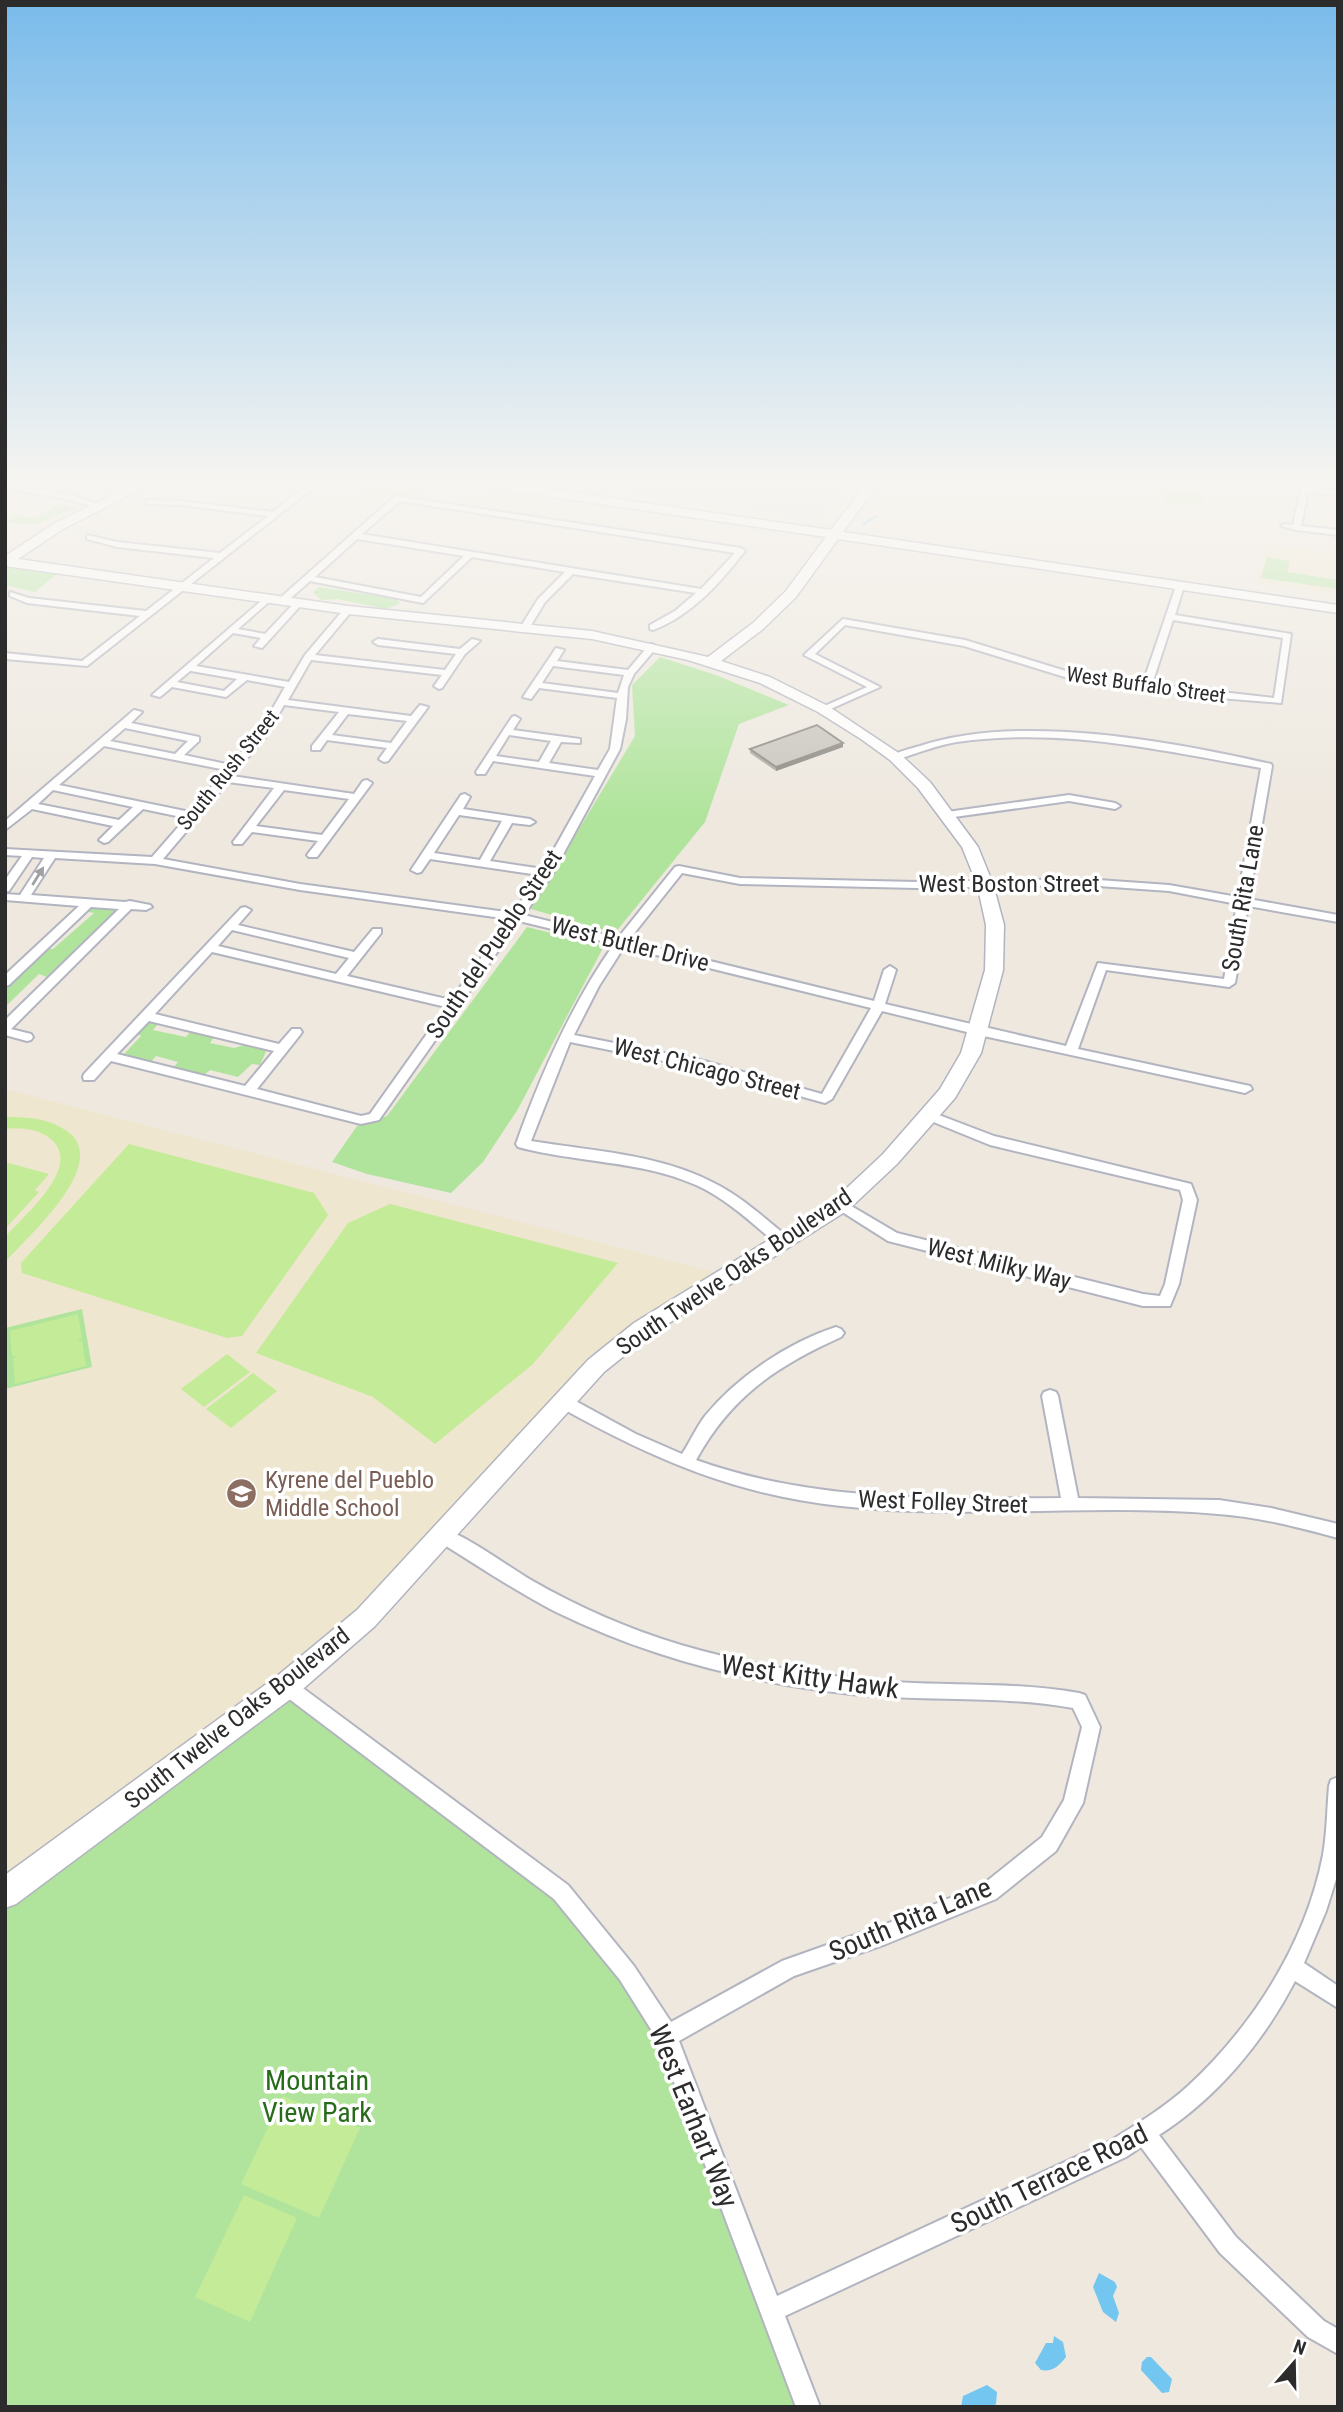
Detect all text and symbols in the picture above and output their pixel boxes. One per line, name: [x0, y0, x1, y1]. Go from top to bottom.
street label: West Buffalo Street: [1065, 662, 1227, 708]
street label: South Rush Street: [172, 705, 284, 835]
street label: South Rita Lane: [1216, 822, 1270, 974]
street label: South del Pueblo Street: [420, 844, 568, 1044]
one-way arrow: [31, 866, 44, 886]
street label: West Boston Street: [918, 870, 1100, 898]
street label: West Butler Drive: [548, 911, 712, 977]
street label: West Chicago Street: [611, 1032, 803, 1106]
street label: South Twelve Oaks Boulevard: [611, 1183, 857, 1361]
street label: West Milky Way: [924, 1233, 1074, 1295]
place label: Kyrene del Pueblo Middle School: [265, 1466, 434, 1522]
school or university icon: Kyrene del Pueblo Middle School: [225, 1477, 259, 1511]
street label: West Folley Street: [858, 1485, 1028, 1519]
street label: South Twelve Oaks Boulevard: [119, 1621, 355, 1815]
street label: West Kitty Hawk: [719, 1648, 901, 1705]
street label: South Rita Lane: [824, 1870, 996, 1968]
street label: West Earhart Way: [642, 2020, 745, 2213]
park label: Mountain View Park: [262, 2064, 372, 2129]
street label: South Terrace Road: [945, 2117, 1153, 2240]
north arrow: [1259, 2328, 1329, 2398]
text: N: [1290, 2335, 1309, 2360]

